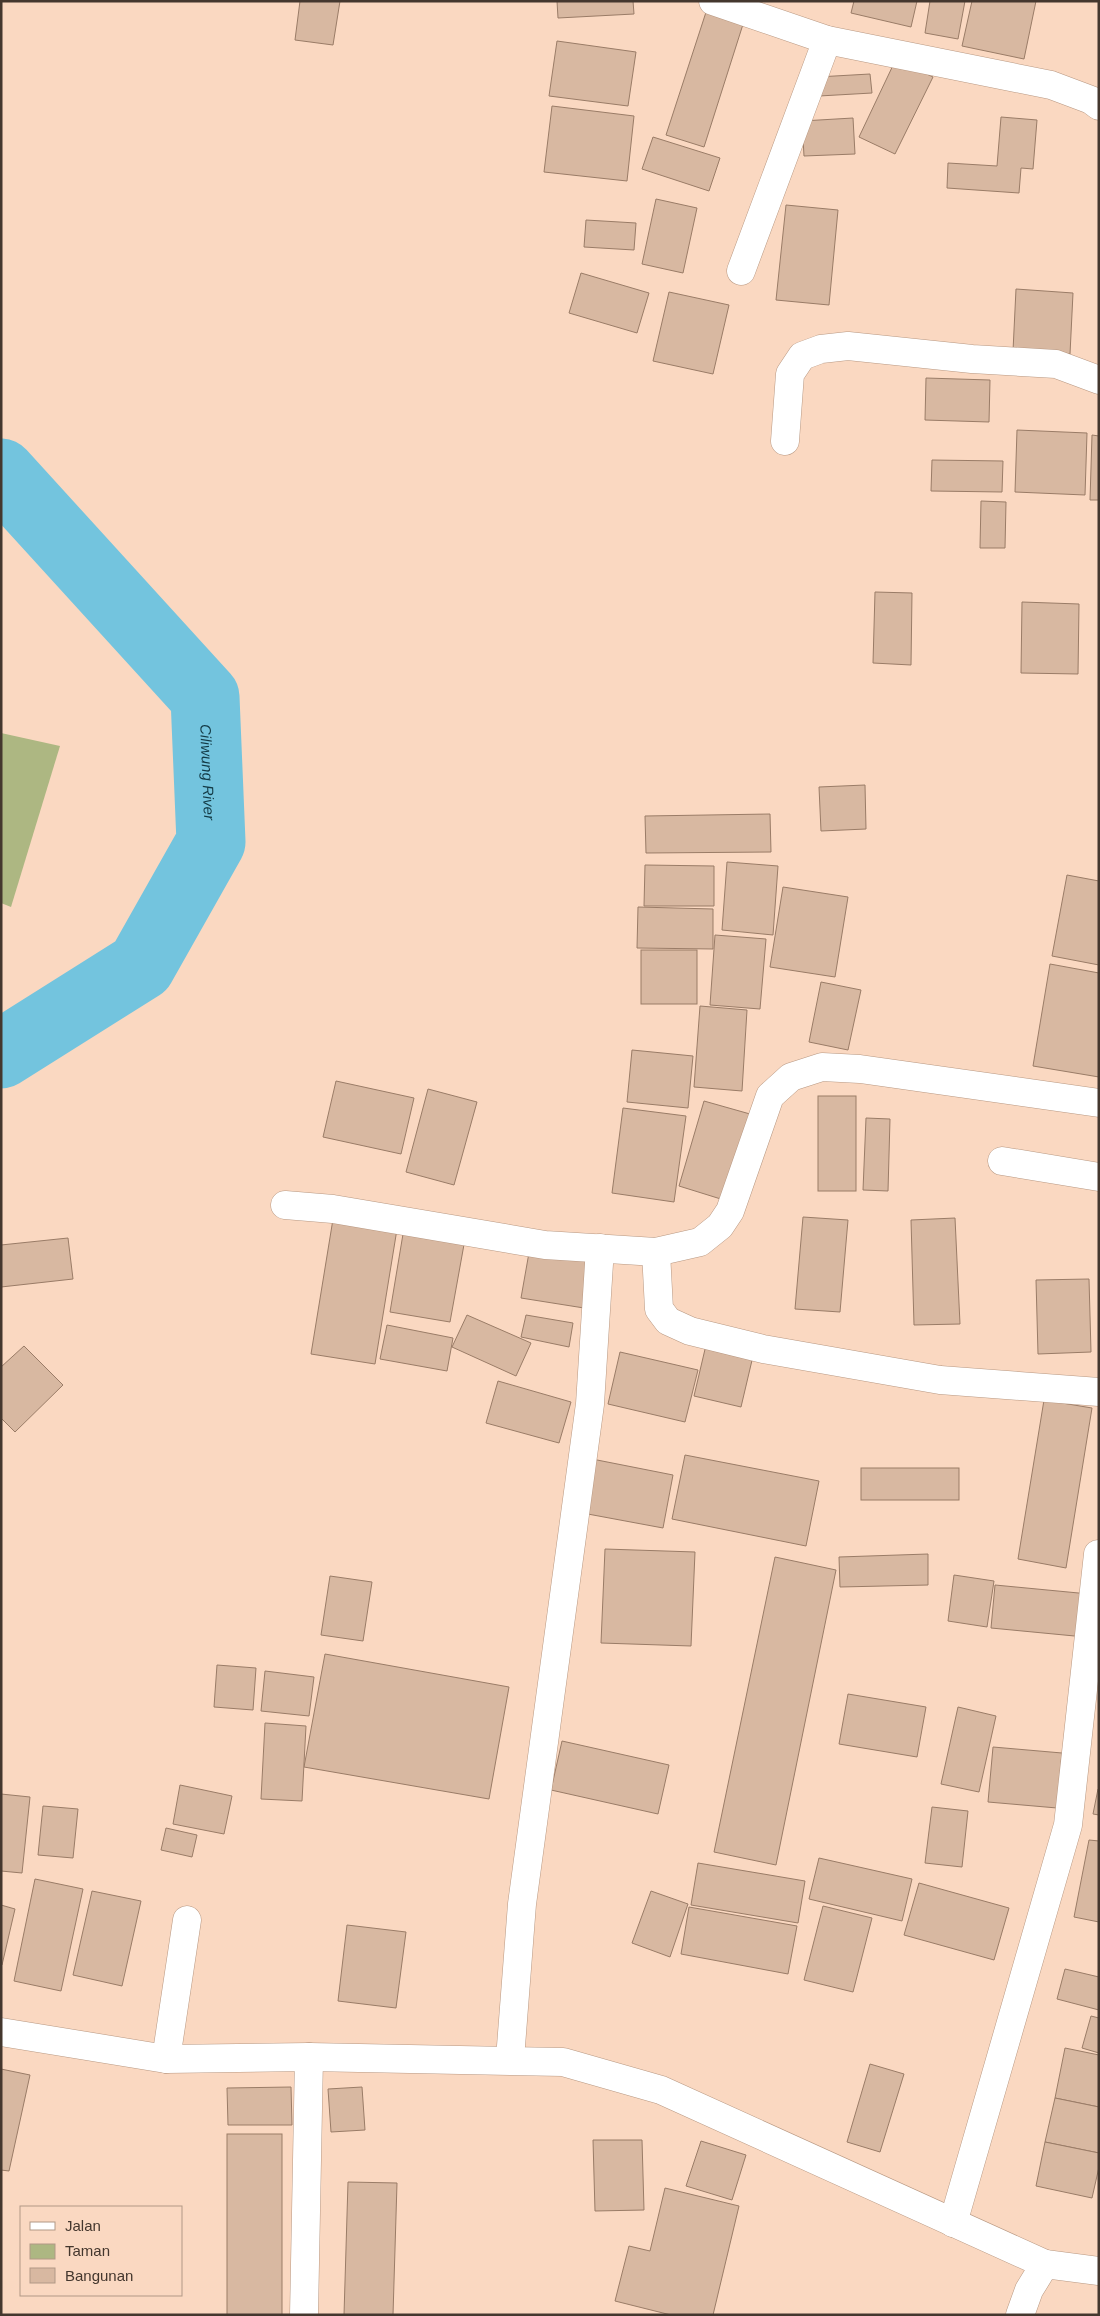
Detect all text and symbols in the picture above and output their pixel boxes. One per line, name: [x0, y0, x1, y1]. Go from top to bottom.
water label: Ciliwung River: [198, 724, 219, 821]
legend: [20, 2206, 182, 2296]
text: Jalan: [65, 2217, 101, 2234]
text: Taman: [65, 2242, 110, 2259]
text: Bangunan: [65, 2267, 133, 2284]

